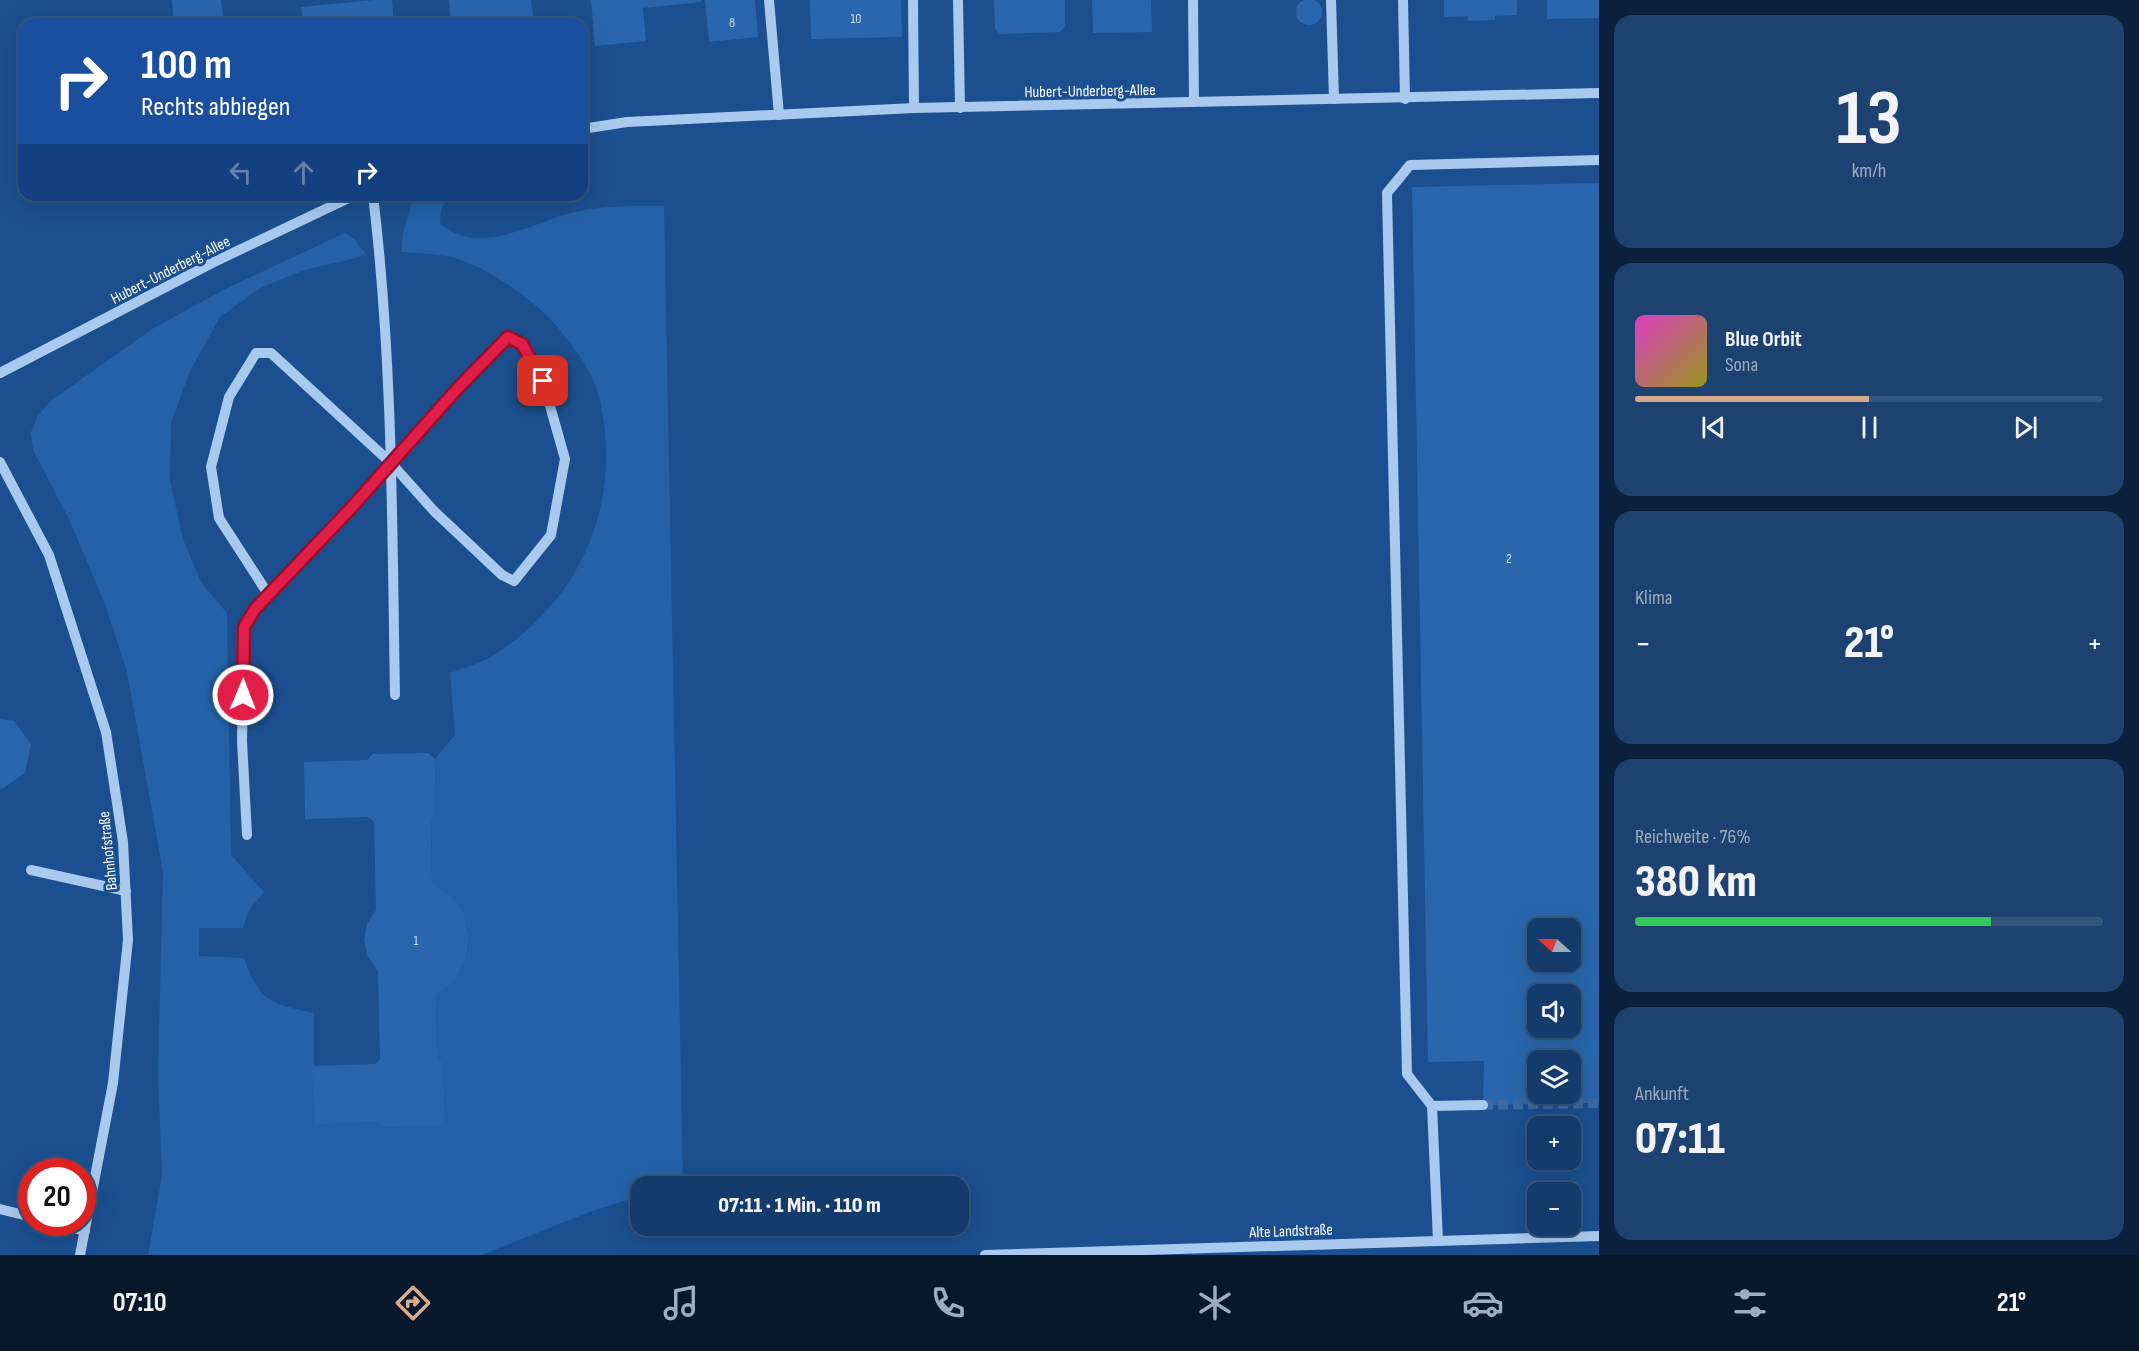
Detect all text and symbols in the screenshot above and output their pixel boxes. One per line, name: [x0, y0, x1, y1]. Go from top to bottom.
house number: 10: [850, 10, 862, 27]
house number: 8: [729, 14, 735, 31]
text: 100 m: [141, 40, 232, 91]
icon: right: [42, 42, 120, 120]
text: 13: [1836, 73, 1902, 166]
street label: Hubert-Underberg-Allee: [1024, 81, 1156, 102]
text: Rechts abbiegen: [141, 91, 290, 123]
icon: left: [224, 156, 257, 189]
icon: ahead: [287, 156, 320, 189]
icon: right: [350, 156, 383, 189]
text: km/h: [1852, 159, 1886, 183]
street label: Hubert-Underberg-Allee: [108, 232, 233, 309]
text: Blue Orbit: [1725, 326, 1802, 353]
text: Sona: [1725, 353, 1758, 377]
pin: [517, 355, 568, 406]
icon: arrive: [526, 364, 559, 397]
icon: previous: [1697, 411, 1730, 444]
icon: pause: [1853, 411, 1886, 444]
icon: next: [2009, 411, 2042, 444]
house number: 2: [1506, 550, 1512, 567]
text: Klima: [1635, 586, 1673, 610]
text: 21°: [1844, 616, 1894, 671]
text: −: [1635, 624, 1651, 664]
text: +: [2087, 624, 2103, 664]
position arrow: [211, 663, 275, 727]
street label: Bahnhofstraße: [95, 810, 122, 891]
text: Reichweite · 76%: [1635, 825, 1751, 849]
text: 380 km: [1635, 855, 1757, 910]
north arrow: [1527, 918, 1581, 972]
map controls: [1527, 918, 1581, 1236]
house number: 1: [414, 932, 419, 949]
button: sound: [1527, 984, 1581, 1038]
button: layers: [1527, 1050, 1581, 1104]
text: Ankunft: [1635, 1082, 1689, 1106]
text: 07:11: [1635, 1112, 1725, 1167]
button: +: [1527, 1116, 1581, 1170]
speed limit sign: 20: [18, 1158, 96, 1236]
button: −: [1527, 1182, 1581, 1236]
text: 07:11 · 1 Min. · 110 m: [718, 1192, 881, 1219]
street label: Alte Landstraße: [1248, 1221, 1333, 1242]
icon: directions: [392, 1282, 434, 1324]
icon: music: [660, 1282, 702, 1324]
icon: phone: [927, 1282, 969, 1324]
icon: climate: [1194, 1282, 1236, 1324]
icon: car: [1462, 1282, 1504, 1324]
icon: filters: [1729, 1282, 1771, 1324]
text: 07:10: [113, 1287, 167, 1319]
text: 21°: [1997, 1287, 2026, 1319]

